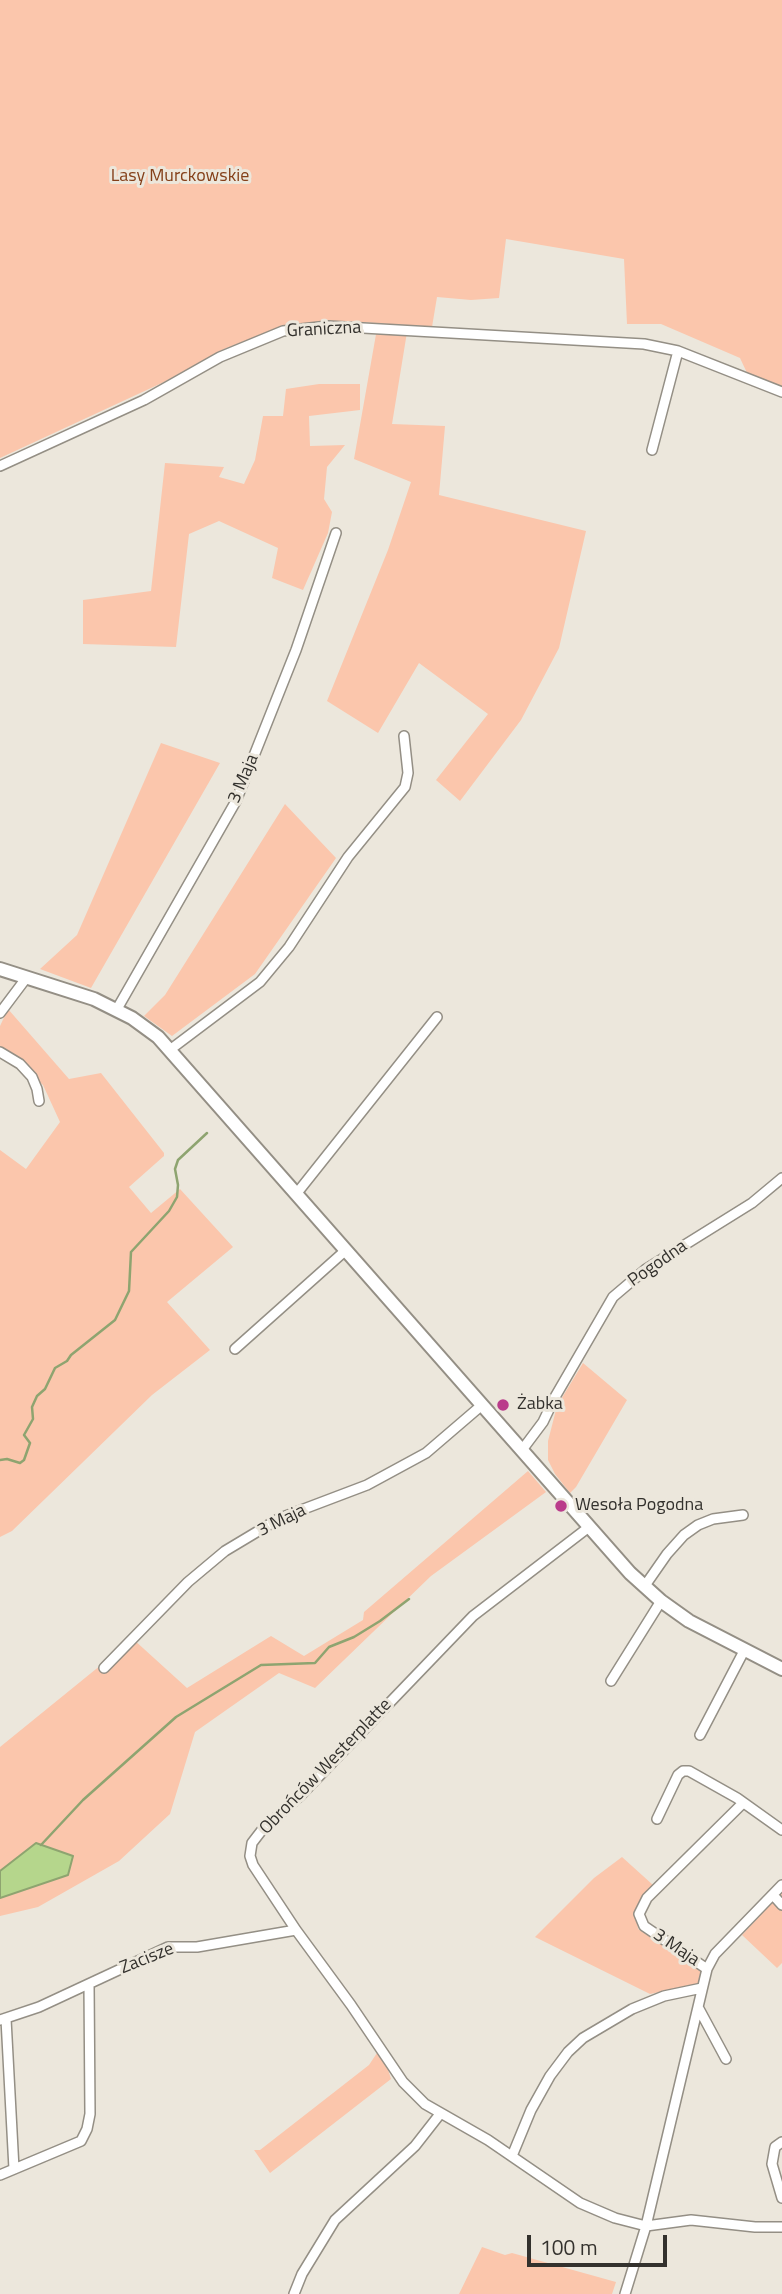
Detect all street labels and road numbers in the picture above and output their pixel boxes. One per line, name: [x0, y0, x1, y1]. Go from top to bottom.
street label: Graniczna: [286, 317, 362, 343]
street label: 3 Maja: [224, 751, 264, 807]
street label: Pogodna: [624, 1236, 692, 1292]
street label: 3 Maja: [254, 1500, 310, 1542]
street label: Obrońców Westerplatte: [256, 1695, 396, 1839]
street label: 3 Maja: [649, 1925, 703, 1971]
street label: Zacisze: [117, 1938, 177, 1980]

